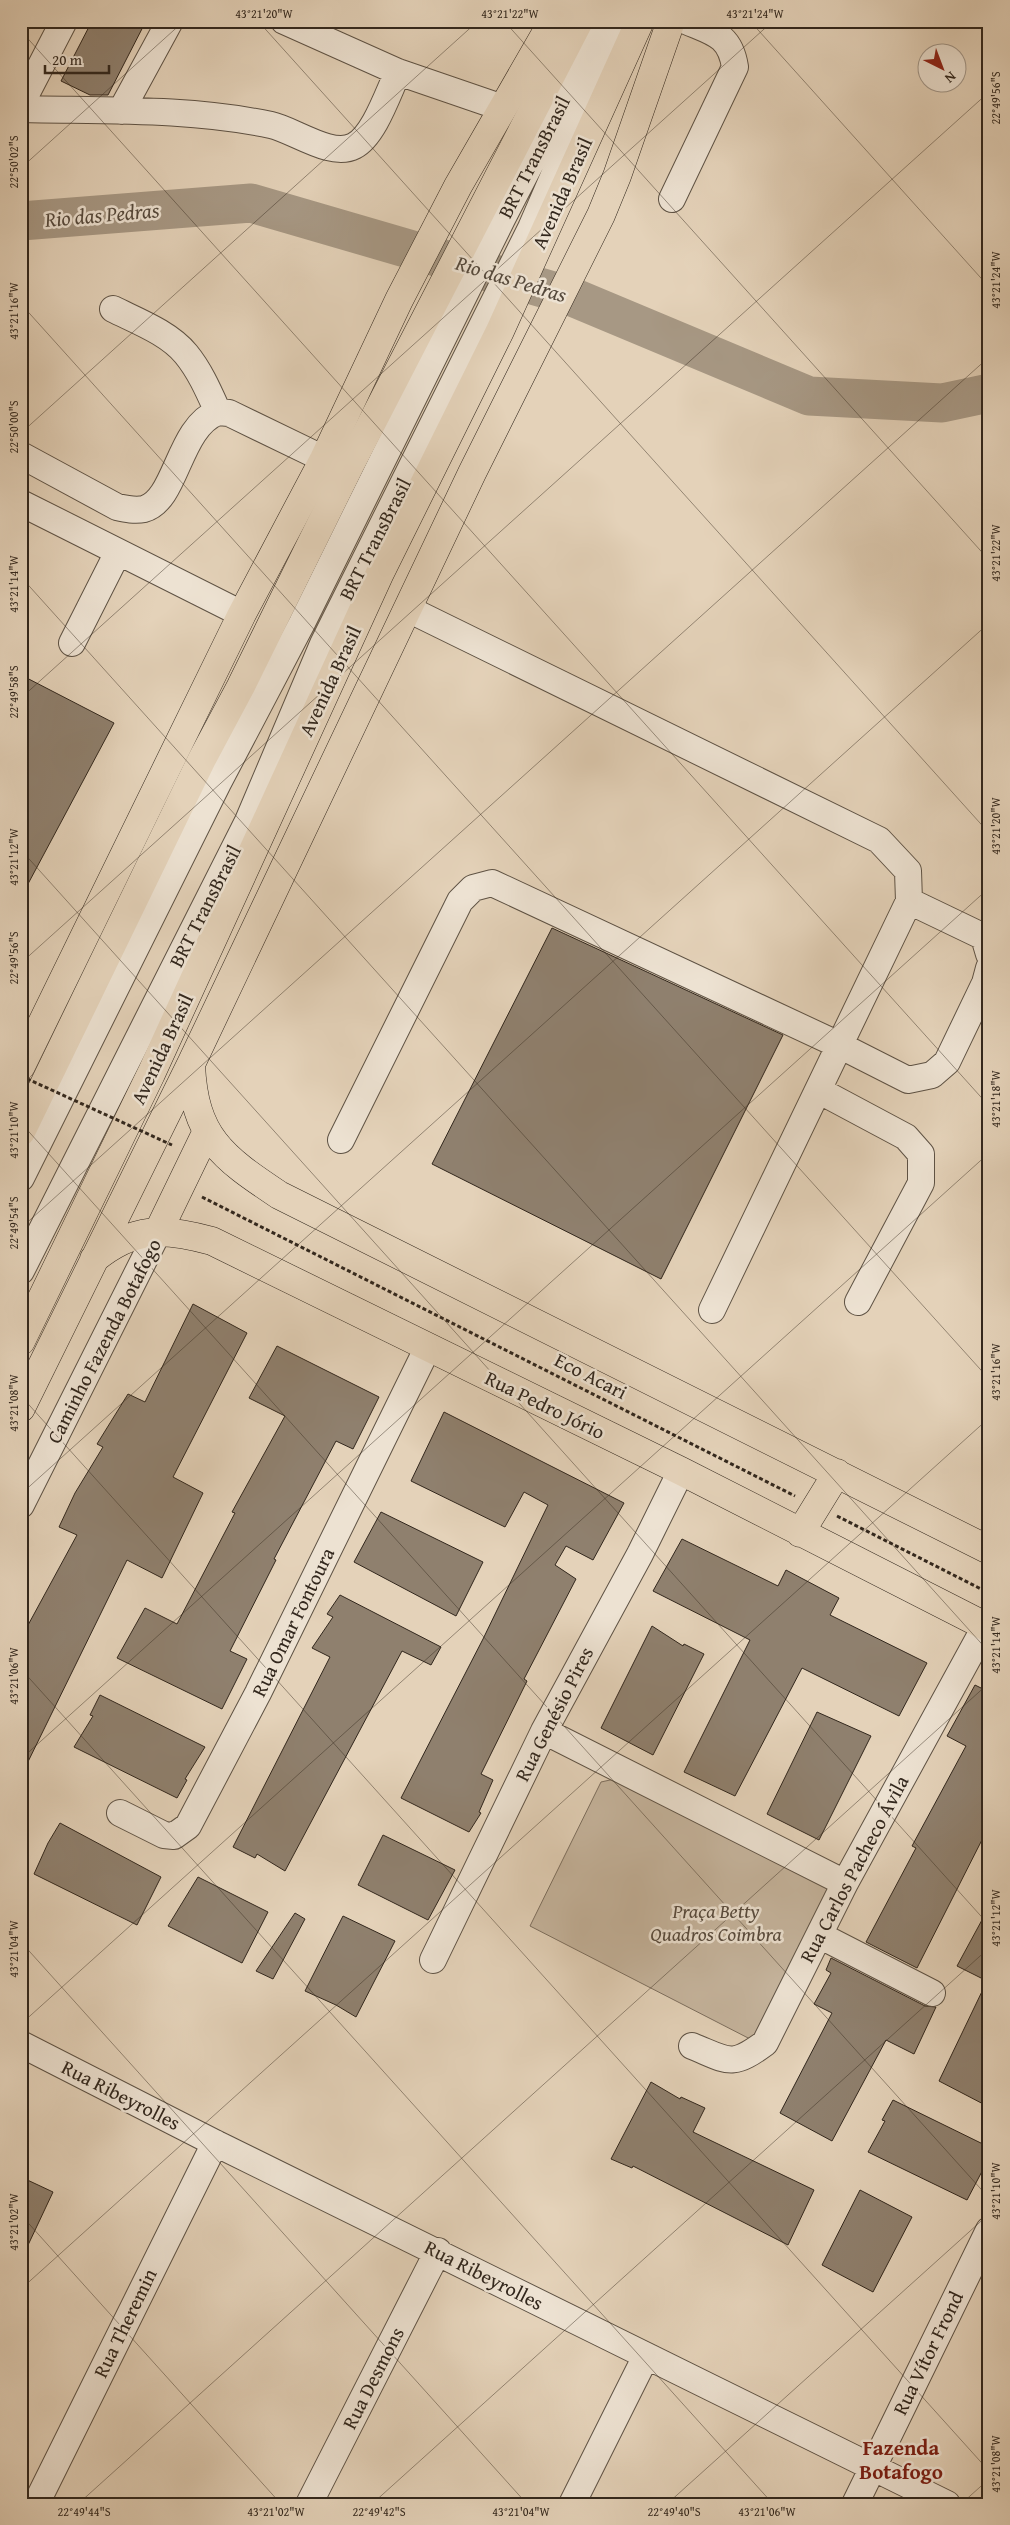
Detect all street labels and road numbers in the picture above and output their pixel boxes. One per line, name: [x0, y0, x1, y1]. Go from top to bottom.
street label: BRT TransBrasil: [490, 90, 577, 223]
street label: Avenida Brasil: [524, 132, 599, 253]
street label: BRT TransBrasil: [331, 472, 418, 605]
street label: Avenida Brasil: [291, 620, 368, 741]
street label: BRT TransBrasil: [161, 839, 248, 972]
street label: Avenida Brasil: [123, 988, 200, 1109]
street label: Caminho Fazenda Botafogo: [39, 1233, 168, 1448]
street label: Eco Acari: [550, 1345, 633, 1406]
street label: Rua Pedro Jório: [480, 1363, 610, 1446]
street label: Rua Omar Fontoura: [244, 1542, 341, 1701]
street label: Rua Genésio Pires: [507, 1641, 600, 1786]
street label: Rua Carlos Pacheco Ávila: [792, 1769, 916, 1968]
street label: Rua Ribeyrolles: [57, 2052, 186, 2137]
street label: Rua Ribeyrolles: [420, 2232, 549, 2317]
street label: Rua Theremin: [86, 2263, 164, 2382]
street label: Rua Vítor Frond: [885, 2286, 970, 2420]
street label: Rua Desmons: [334, 2322, 411, 2434]

